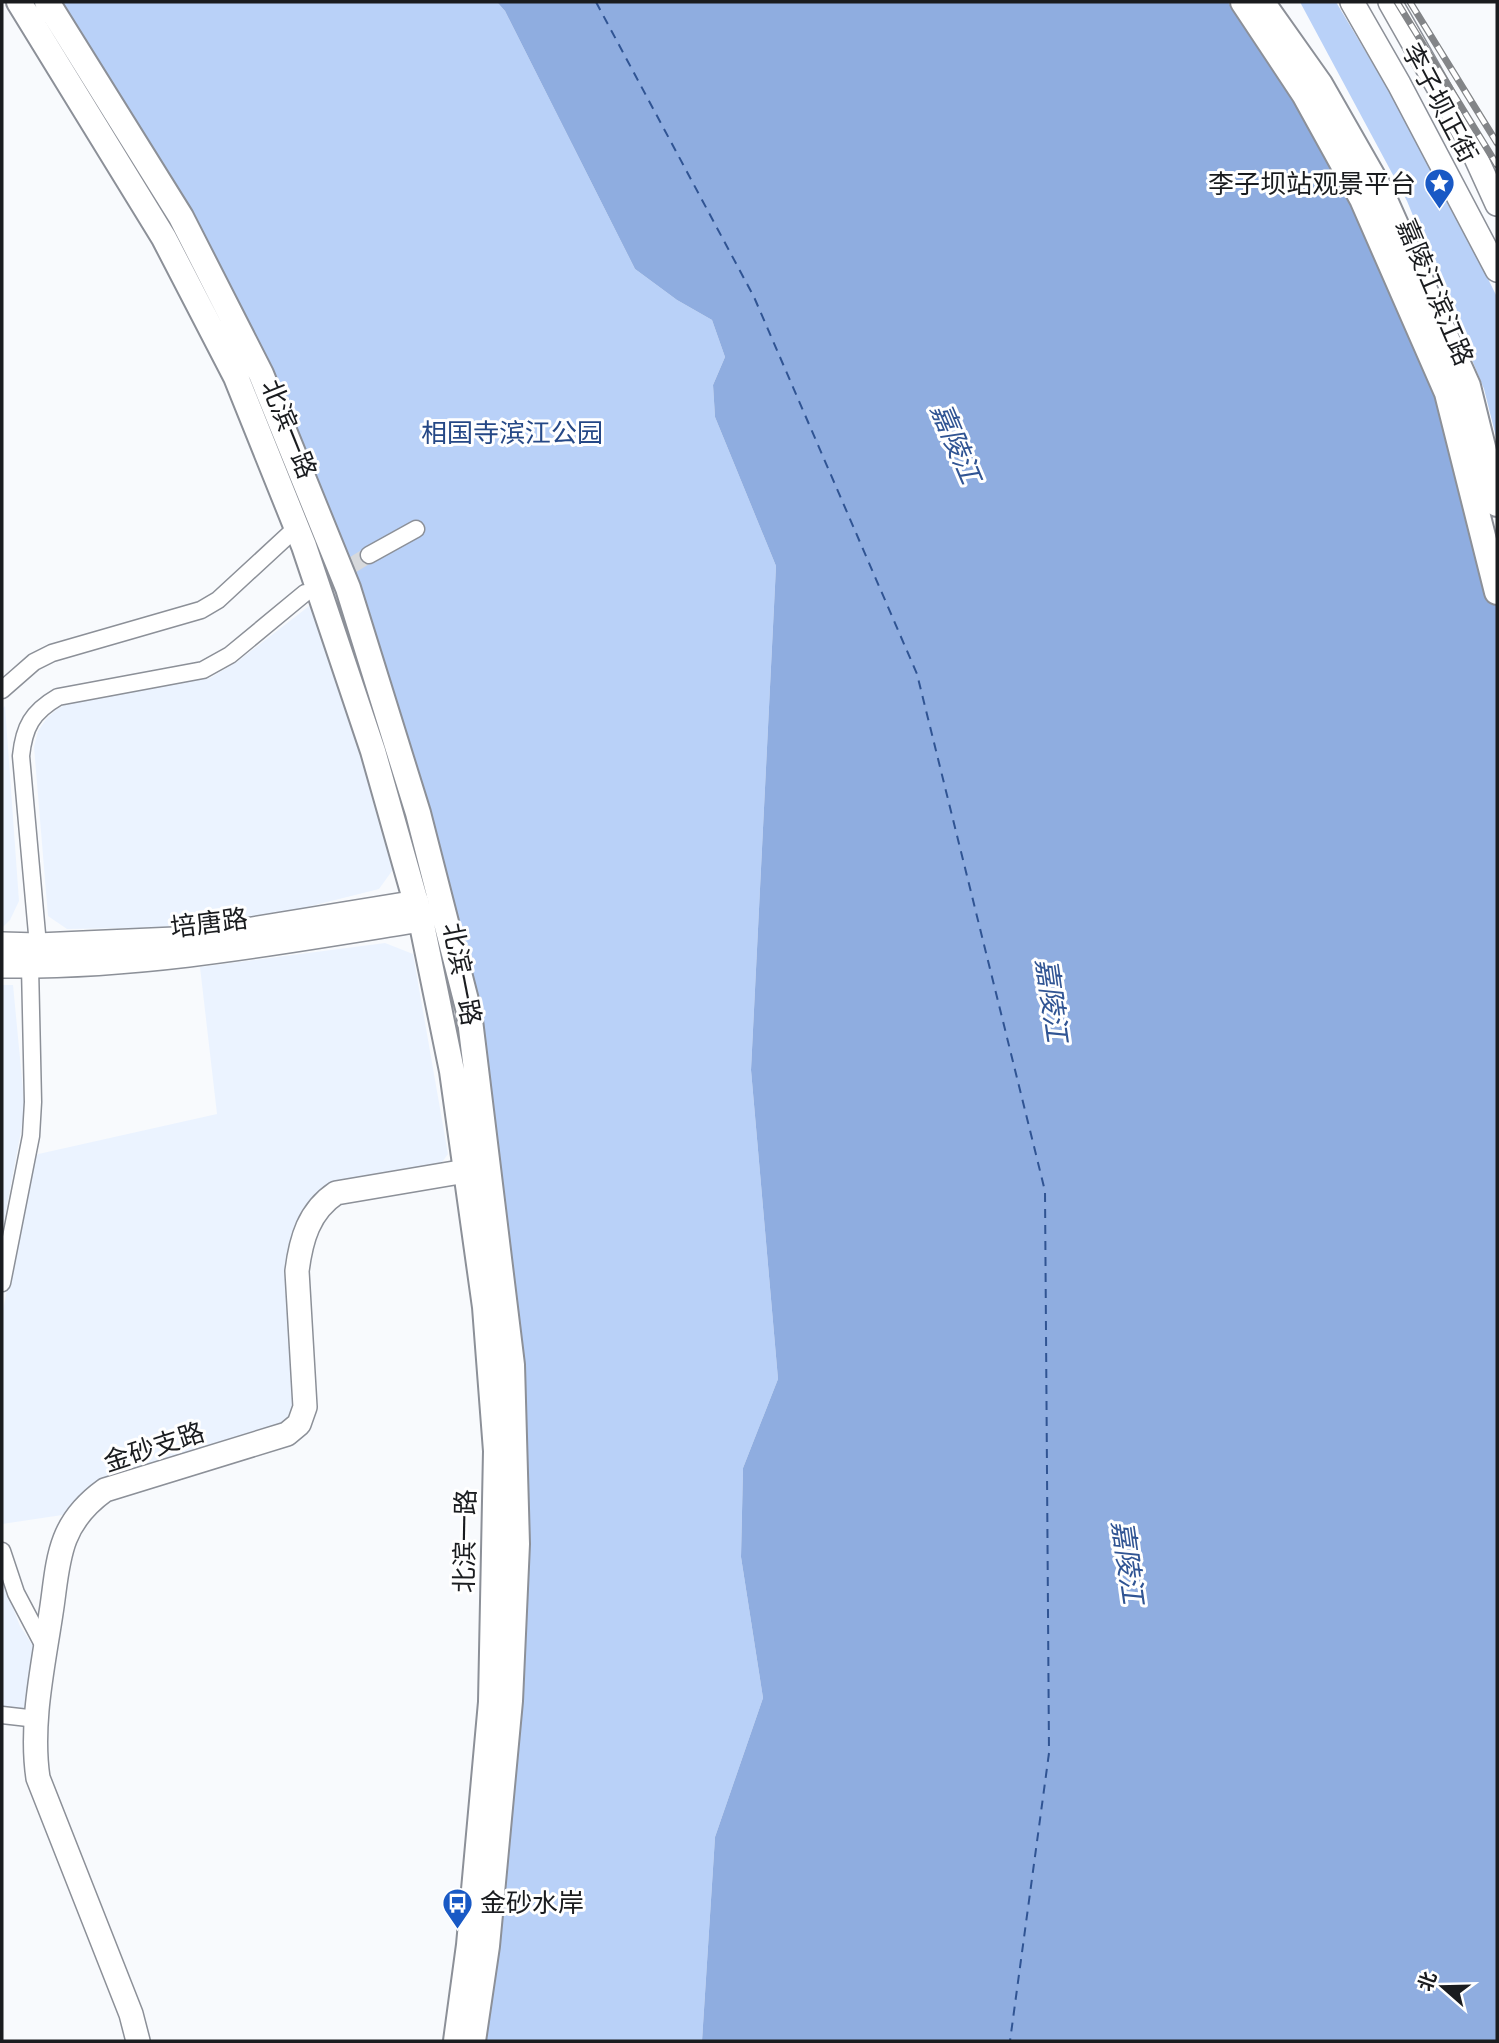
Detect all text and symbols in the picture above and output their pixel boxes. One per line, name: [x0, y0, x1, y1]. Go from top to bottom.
street label: 李子坝正街: [1395, 39, 1484, 168]
place icon: 李子坝站观景平台: [1422, 167, 1456, 211]
place label: 李子坝站观景平台: [1208, 169, 1416, 200]
street label: 嘉陵江滨江路: [1390, 214, 1479, 370]
street label: 北滨一路: [255, 375, 322, 483]
water label: 嘉陵江: [924, 398, 988, 491]
park label: 相国寺滨江公园: [421, 418, 603, 449]
street label: 培唐路: [168, 903, 250, 944]
street label: 北滨一路: [436, 920, 487, 1028]
water label: 嘉陵江: [1029, 956, 1074, 1047]
street label: 金砂支路: [100, 1417, 208, 1478]
street label: 北滨一路: [449, 1489, 482, 1593]
water label: 嘉陵江: [1105, 1518, 1150, 1609]
bus stop icon: 金砂水岸: [440, 1886, 474, 1930]
place label: 金砂水岸: [480, 1888, 584, 1919]
north arrow: [1408, 1952, 1478, 2022]
text: 北: [1414, 1969, 1442, 1994]

